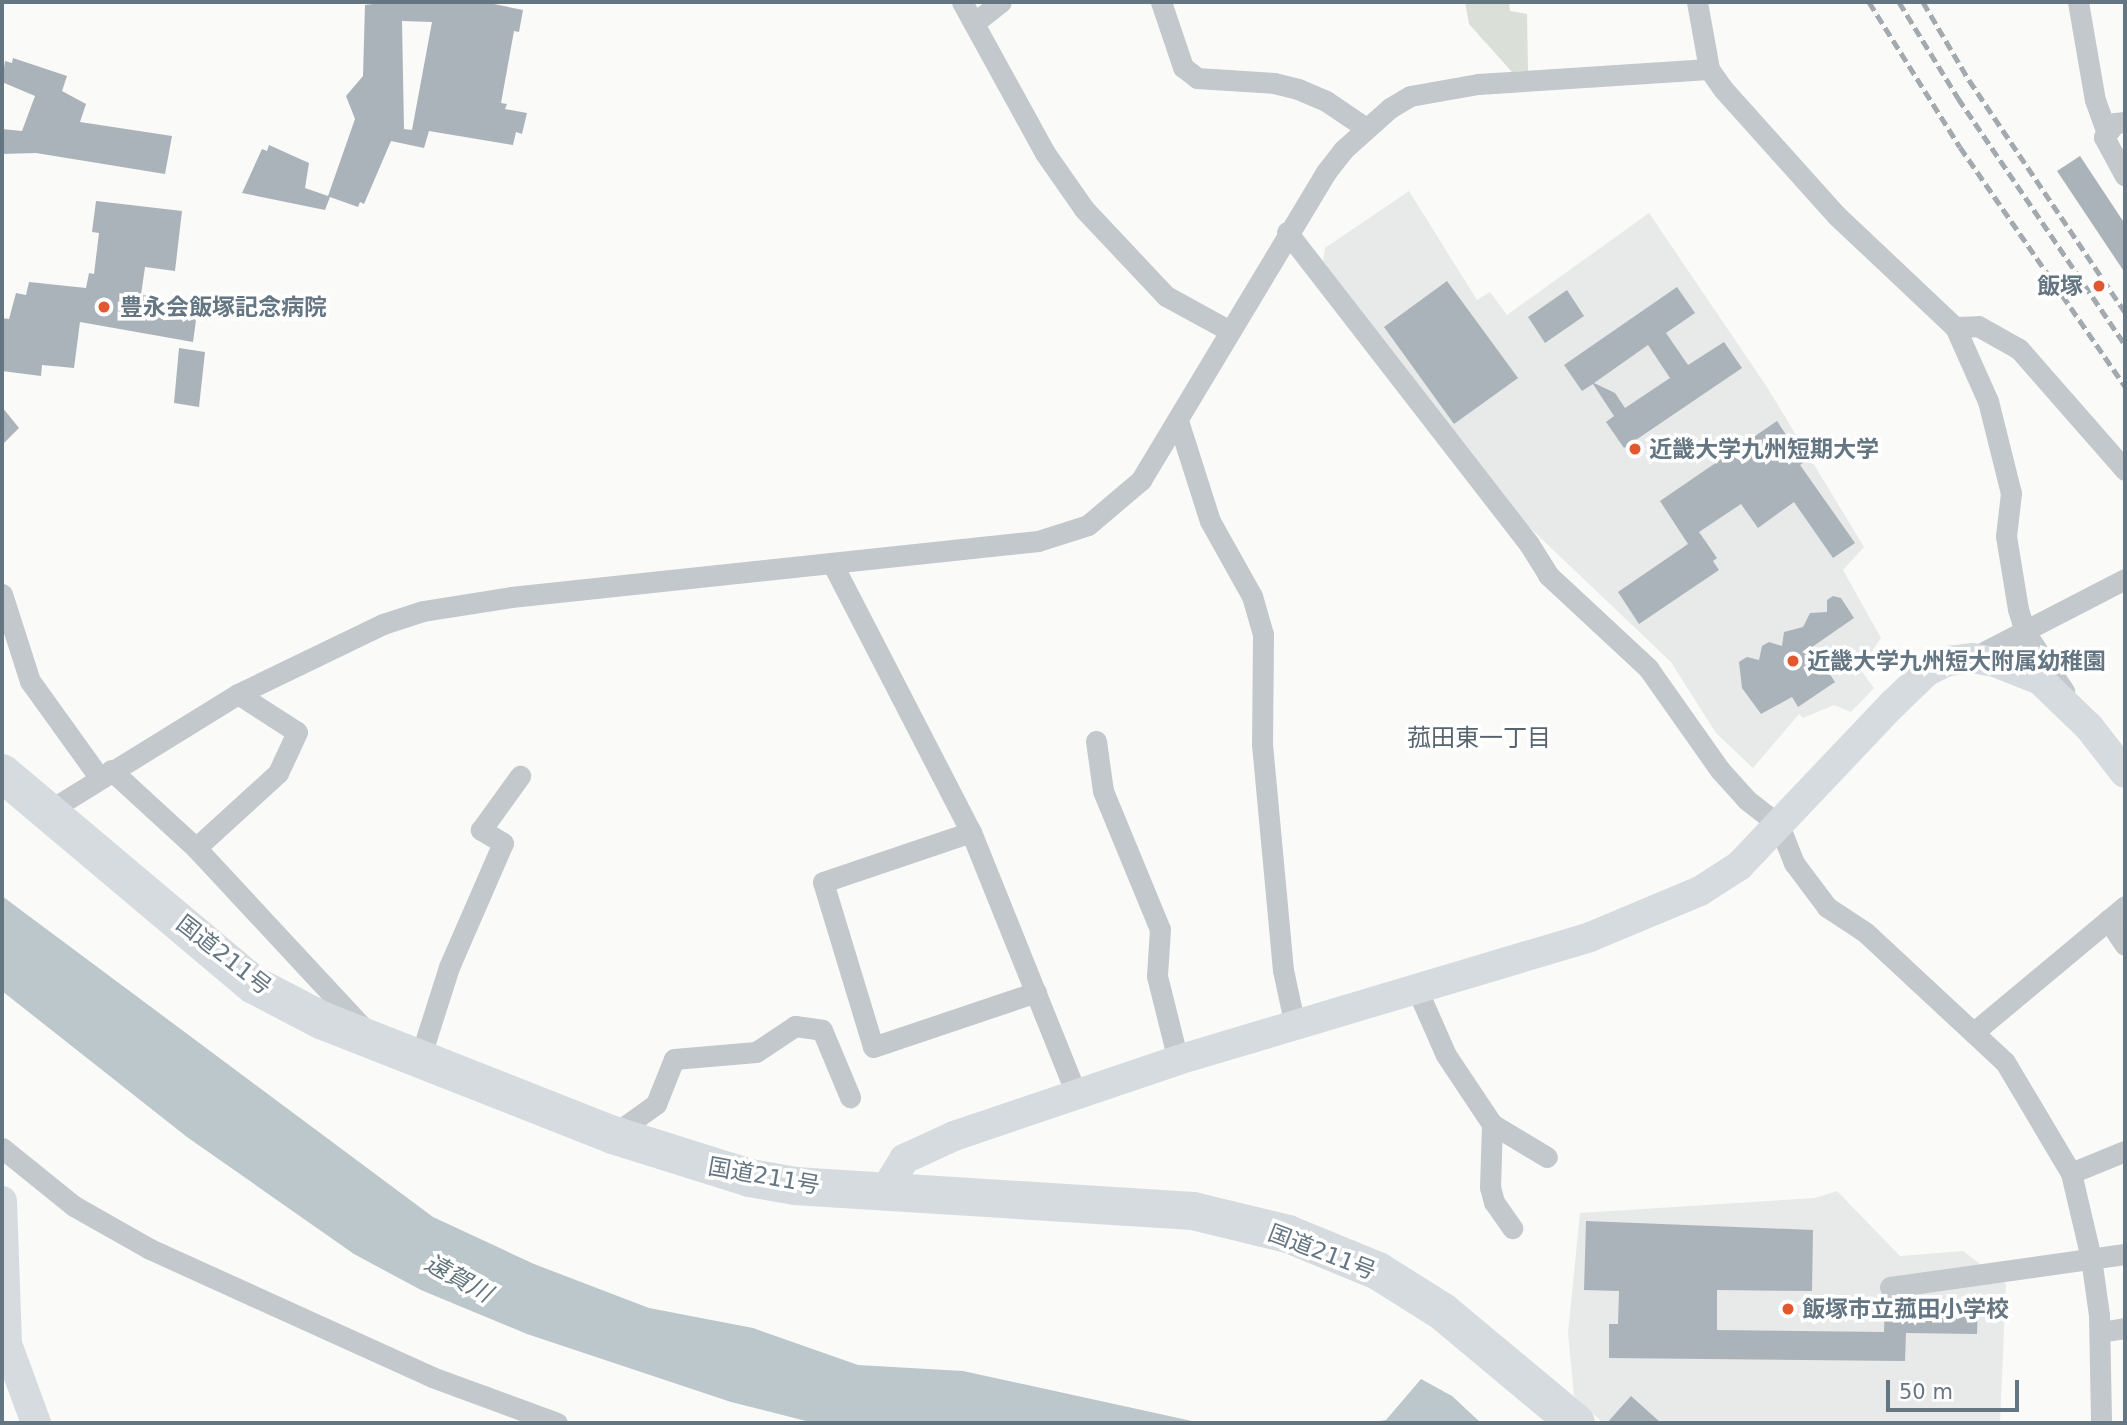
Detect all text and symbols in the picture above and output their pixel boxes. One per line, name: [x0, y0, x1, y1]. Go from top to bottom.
place label: 飯塚: [2037, 272, 2083, 300]
marker: 飯塚: [2089, 276, 2109, 296]
place label: 豊永会飯塚記念病院: [120, 293, 327, 321]
marker: 豊永会飯塚記念病院: [94, 297, 114, 317]
place label: 近畿大学九州短期大学: [1649, 435, 1879, 463]
marker: 近畿大学九州短期大学: [1627, 441, 1643, 457]
place label: 近畿大学九州短大附属幼稚園: [1807, 647, 2106, 675]
marker: 近畿大学九州短大附属幼稚園: [1785, 653, 1801, 669]
district label: 菰田東一丁目: [1407, 725, 1551, 753]
street label: 国道211号: [171, 909, 277, 1001]
street label: 国道211号: [706, 1153, 822, 1199]
street label: 国道211号: [1264, 1219, 1380, 1285]
water label: 遠賀川: [420, 1249, 496, 1309]
place label: 飯塚市立菰田小学校: [1802, 1295, 2009, 1323]
marker: 飯塚市立菰田小学校: [1780, 1301, 1796, 1317]
scale bar: [1889, 1366, 2022, 1410]
text: 50 m: [1899, 1380, 1953, 1404]

